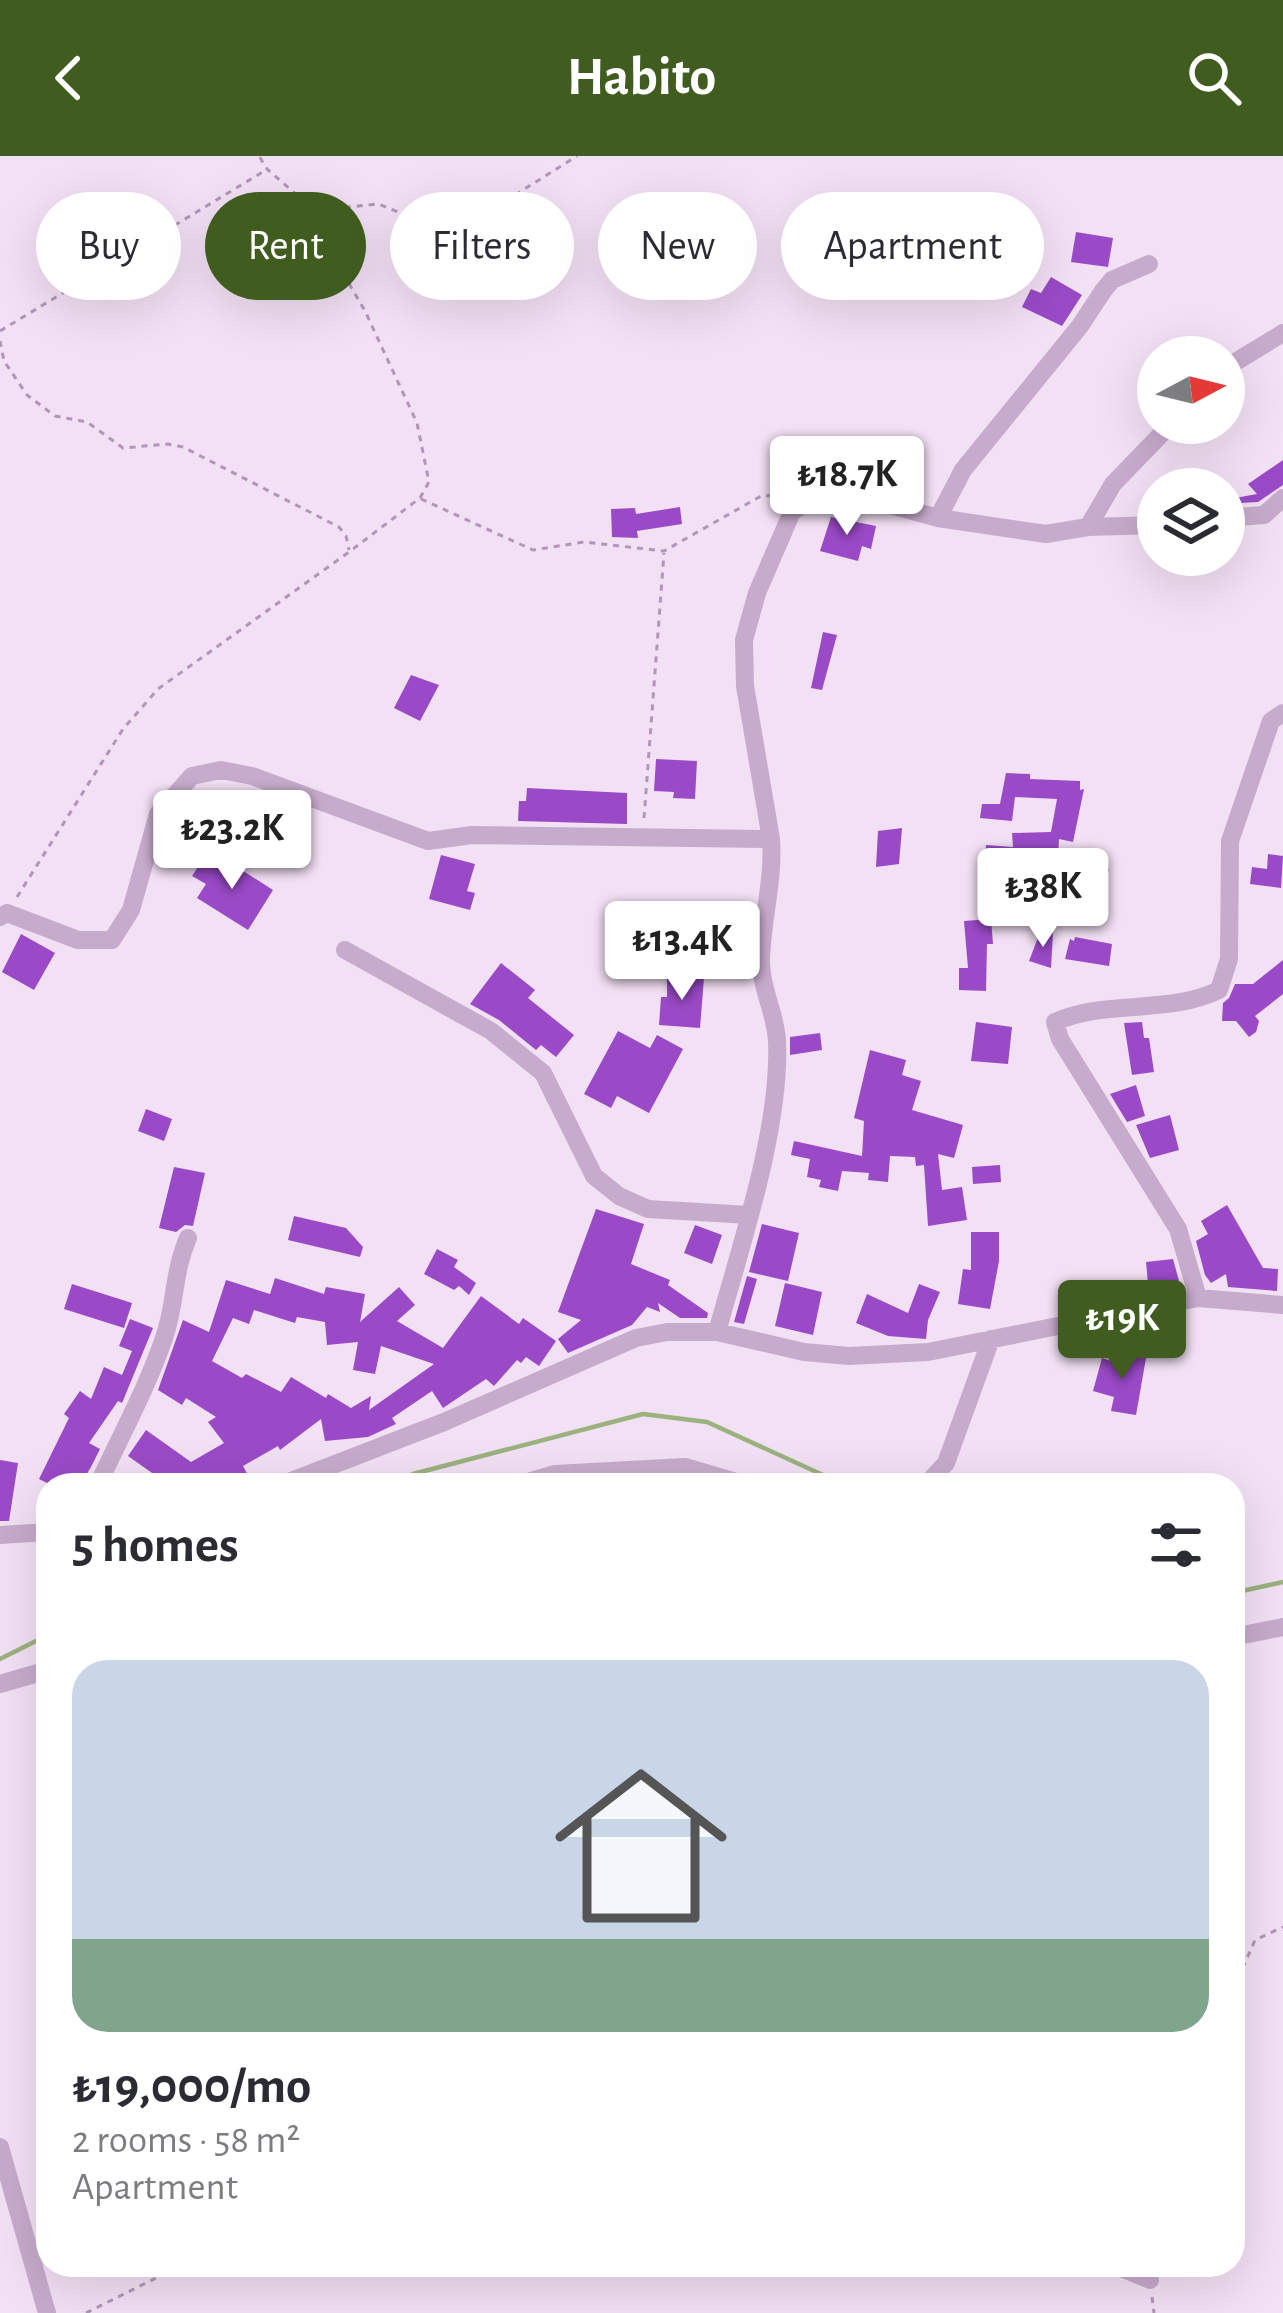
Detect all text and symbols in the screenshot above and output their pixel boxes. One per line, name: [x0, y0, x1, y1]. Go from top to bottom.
icon: back: [36, 45, 102, 111]
icon: search: [1181, 45, 1247, 111]
text: Habito: [567, 51, 716, 105]
chip: Buy: [36, 192, 181, 300]
chip: Rent: [205, 192, 366, 300]
chip: Filters: [390, 192, 574, 300]
chip: New: [598, 192, 757, 300]
chip: Apartment: [781, 192, 1044, 300]
north arrow: [1137, 336, 1245, 444]
map controls: [1137, 336, 1245, 576]
pin: ₺18.7K: [749, 436, 945, 538]
text: ₺18.7K: [797, 455, 897, 494]
button: layers: [1137, 468, 1245, 576]
pin: ₺23.2K: [134, 790, 330, 892]
text: ₺23.2K: [180, 809, 284, 848]
pin: ₺38K: [972, 848, 1114, 950]
text: ₺38K: [1004, 867, 1082, 906]
pin: ₺13.4K: [584, 901, 780, 1003]
text: ₺13.4K: [632, 920, 732, 959]
pin: ₺19K: [1051, 1280, 1193, 1382]
text: ₺19K: [1085, 1299, 1159, 1338]
icon: filters: [1143, 1512, 1209, 1578]
text: 5 homes: [72, 1520, 239, 1571]
icon: home: [533, 1738, 749, 1954]
text: ₺19,000/mo: [72, 2061, 311, 2112]
text: 2 rooms · 58 m²: [72, 2121, 300, 2160]
text: Apartment: [72, 2168, 238, 2207]

